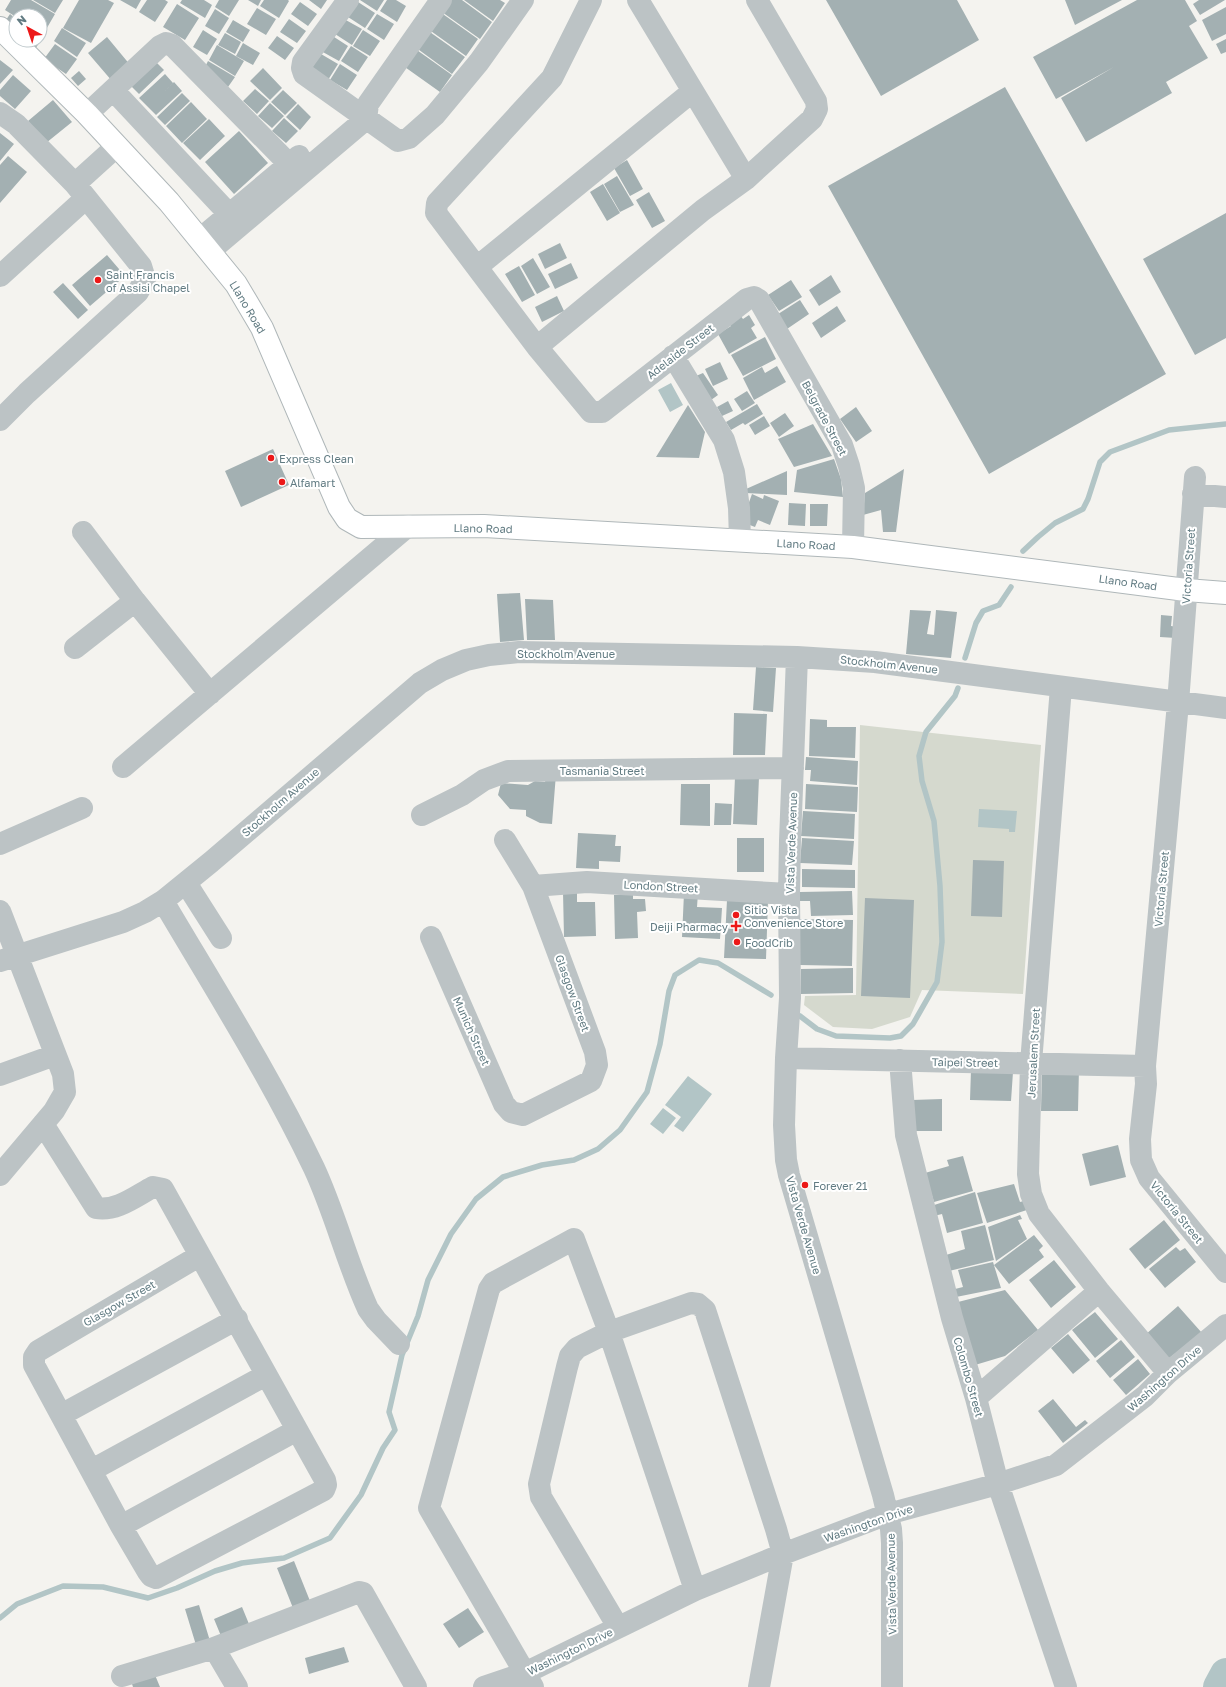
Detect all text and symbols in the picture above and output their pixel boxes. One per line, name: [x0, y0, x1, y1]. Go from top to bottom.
north arrow: [8, 8, 48, 48]
text: N: [14, 12, 29, 28]
place label: Saint Francis of Assisi Chapel: [106, 268, 190, 294]
marker: Saint Francis of Assisi Chapel: [93, 275, 103, 285]
street label: Llano Road: [227, 278, 269, 336]
street label: Adelaide Street: [644, 321, 716, 381]
street label: Belgrade Street: [800, 378, 850, 458]
place label: Express Clean: [279, 452, 354, 465]
marker: Express Clean: [266, 453, 276, 463]
place label: Alfamart: [290, 476, 335, 489]
marker: Alfamart: [277, 477, 287, 487]
street label: Llano Road: [453, 521, 513, 535]
street label: Victoria Street: [1179, 528, 1197, 604]
street label: Llano Road: [776, 536, 836, 552]
street label: Llano Road: [1098, 571, 1158, 593]
street label: Stockholm Avenue: [517, 647, 615, 660]
street label: Stockholm Avenue: [839, 652, 939, 676]
street label: Tasmania Street: [559, 764, 645, 777]
street label: Stockholm Avenue: [239, 765, 321, 839]
street label: Vista Verde Avenue: [783, 792, 799, 894]
street label: Victoria Street: [1151, 851, 1171, 927]
street label: London Street: [623, 878, 699, 894]
place label: Sitio Vista Convenience Store: [744, 903, 843, 929]
marker: Sitio Vista Convenience Store: [731, 910, 741, 920]
place label: Deiji Pharmacy: [650, 920, 728, 933]
marker: Deiji Pharmacy: [731, 921, 741, 931]
place label: FoodCrib: [745, 936, 793, 949]
marker: FoodCrib: [732, 937, 742, 947]
street label: Glasgow Street: [553, 953, 593, 1033]
street label: Munich Street: [451, 995, 493, 1067]
street label: Jerusalem Street: [1024, 1008, 1042, 1098]
street label: Taipei Street: [932, 1055, 998, 1069]
street label: Vista Verde Avenue: [784, 1174, 824, 1276]
street label: Victoria Street: [1148, 1178, 1206, 1246]
place label: Forever 21: [813, 1179, 867, 1192]
marker: Forever 21: [800, 1180, 810, 1190]
street label: Glasgow Street: [81, 1277, 157, 1329]
street label: Colombo Street: [951, 1336, 987, 1418]
street label: Washington Drive: [1125, 1343, 1203, 1413]
street label: Washington Drive: [822, 1502, 914, 1544]
street label: Vista Verde Avenue: [884, 1533, 898, 1635]
street label: Washington Drive: [525, 1625, 615, 1677]

